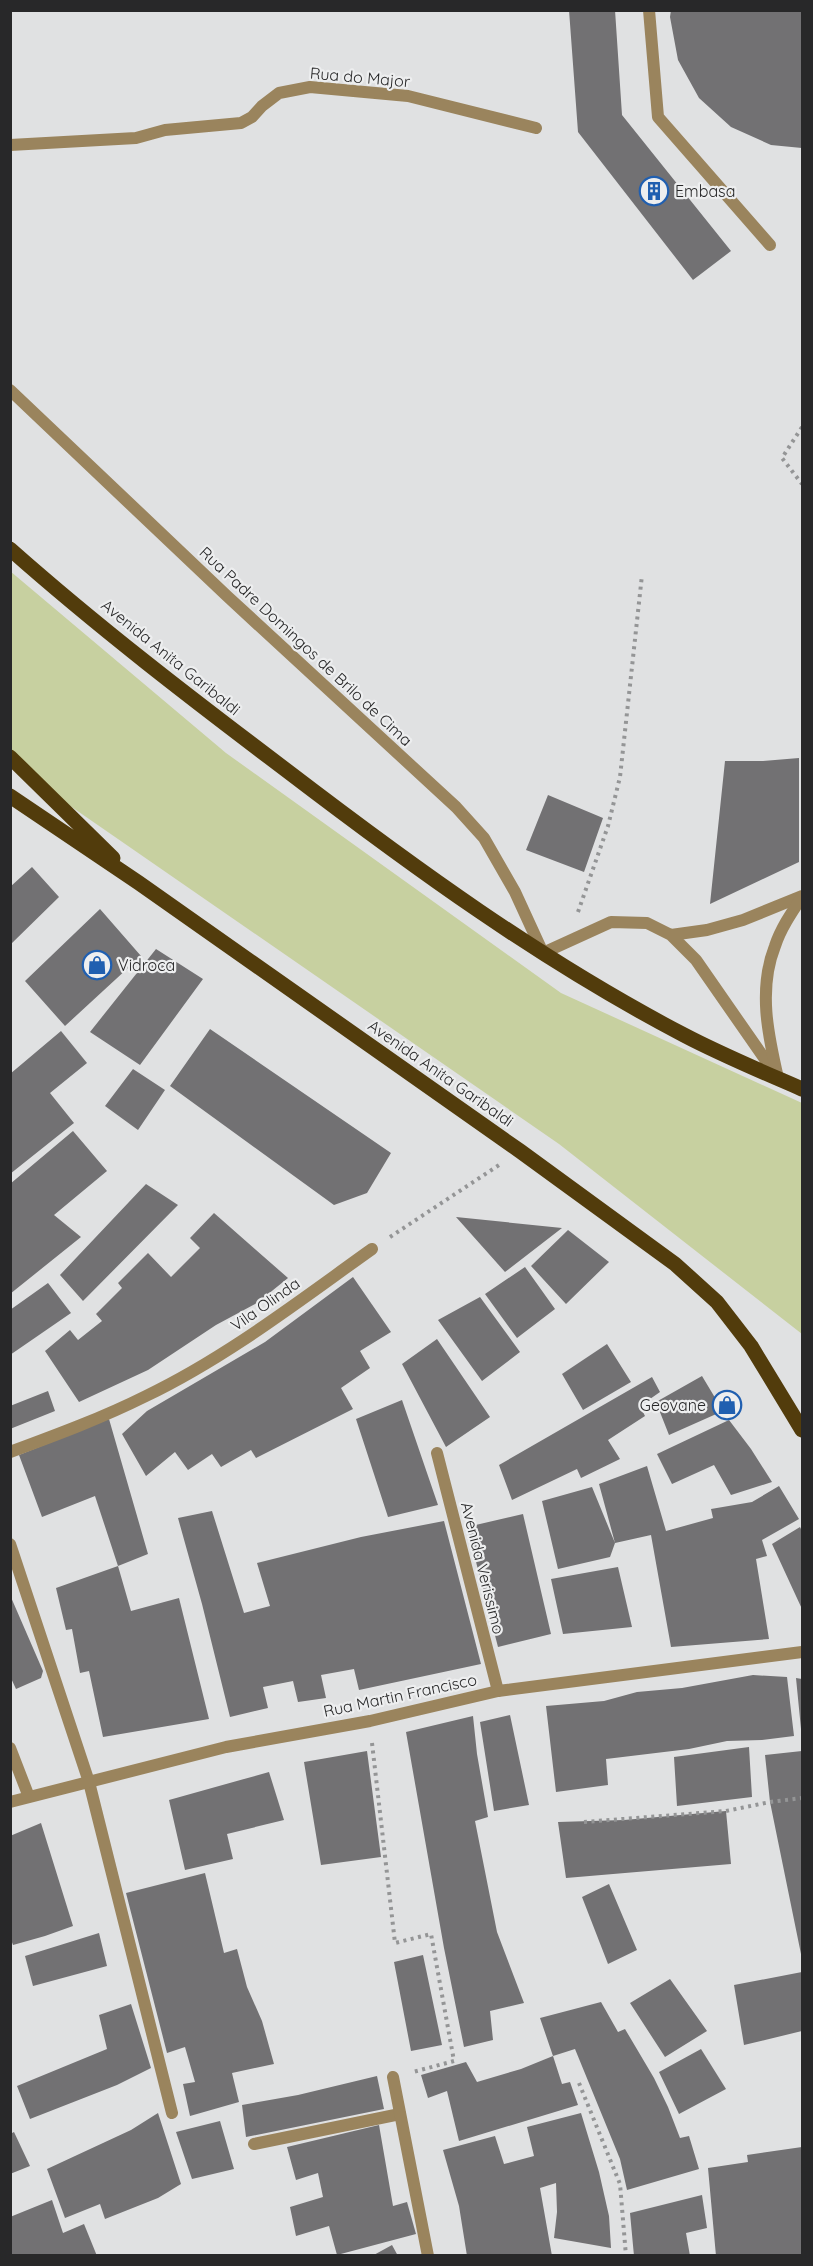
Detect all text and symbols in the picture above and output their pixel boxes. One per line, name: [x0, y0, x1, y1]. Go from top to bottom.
street label: Rua do Major: [309, 63, 411, 91]
building icon: Embasa: [638, 175, 670, 207]
place label: Embasa: [675, 181, 735, 201]
street label: Rua Padre Domingos de Brilo de Cima: [196, 542, 416, 750]
street label: Avenida Anita Garibaldi: [98, 595, 244, 719]
shop icon: Vidroca: [81, 949, 113, 981]
place label: Vidroca: [118, 955, 175, 975]
street label: Avenida Anita Garibaldi: [364, 1015, 518, 1131]
street label: Vila Olinda: [227, 1273, 303, 1335]
shop icon: Geovane: [711, 1389, 743, 1421]
place label: Geovane: [640, 1395, 706, 1415]
street label: Avenida Verissimo: [457, 1500, 509, 1636]
street label: Rua Martin Francisco: [321, 1669, 479, 1721]

